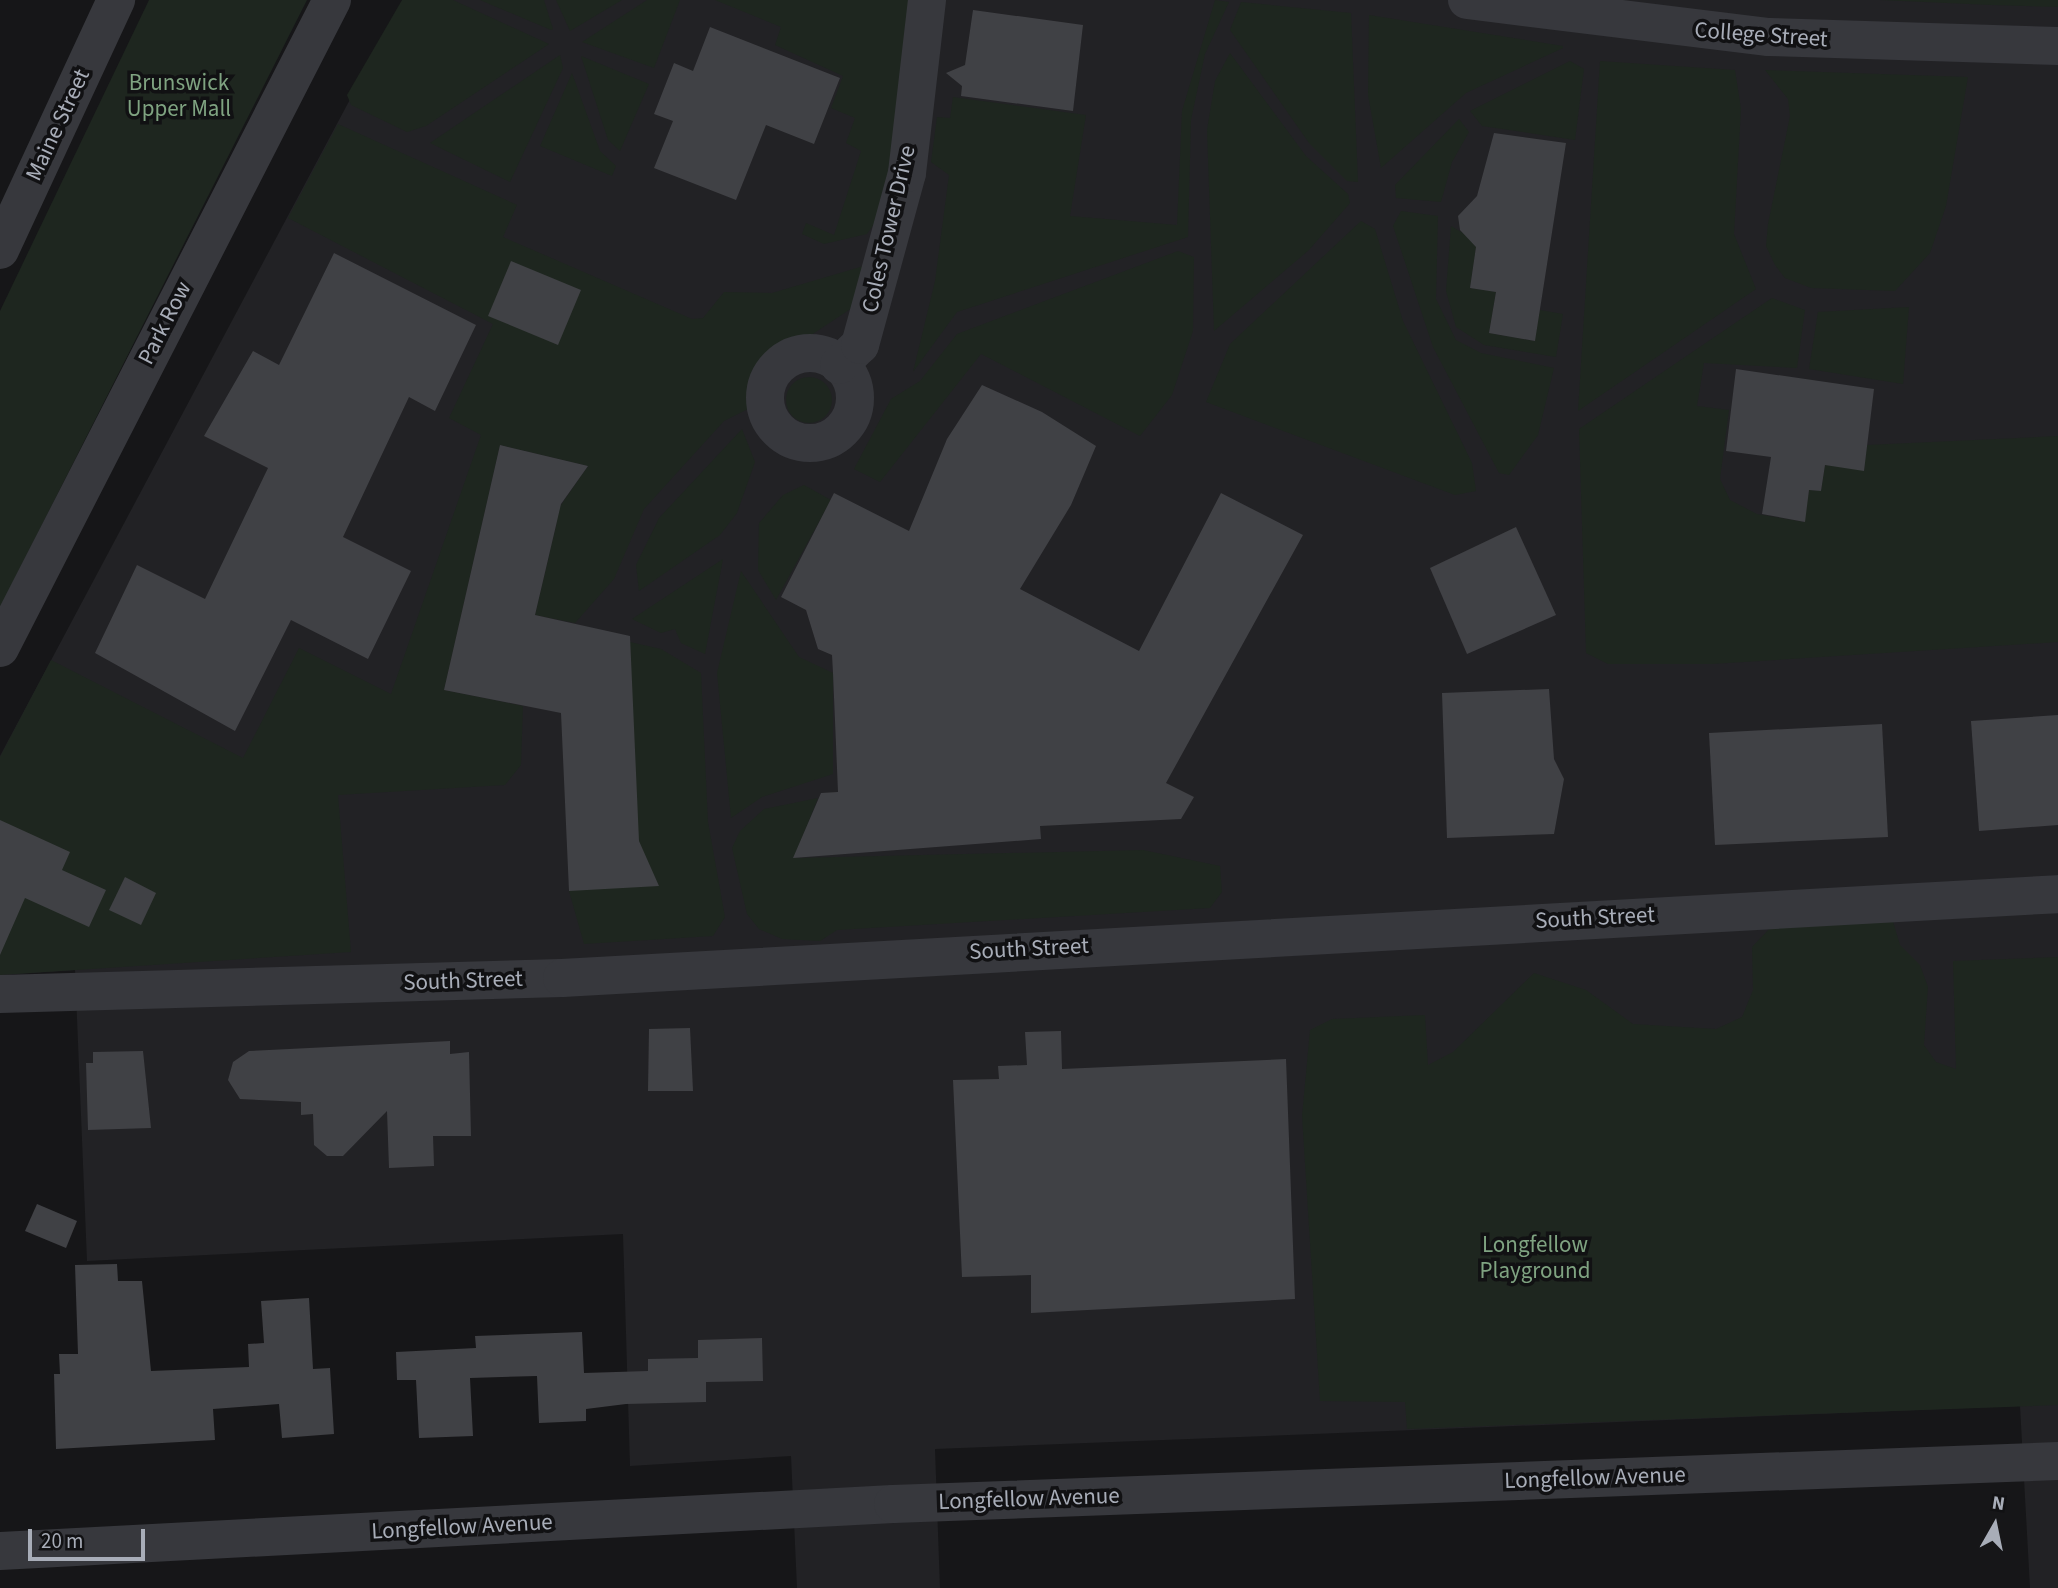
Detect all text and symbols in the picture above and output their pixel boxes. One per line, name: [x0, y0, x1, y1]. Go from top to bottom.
street label: College Street: [1693, 17, 1829, 53]
street label: Maine Street: [20, 65, 96, 185]
park label: Brunswick Upper Mall: [127, 69, 231, 123]
street label: Coles Tower Drive: [856, 143, 922, 315]
street label: Park Row: [132, 277, 198, 369]
street label: South Street: [1534, 901, 1656, 935]
street label: South Street: [968, 932, 1090, 966]
street label: South Street: [403, 965, 523, 997]
park label: Longfellow Playground: [1480, 1231, 1590, 1285]
street label: Longfellow Avenue: [1504, 1461, 1686, 1495]
street label: Longfellow Avenue: [938, 1482, 1120, 1516]
text: N: [1990, 1489, 2007, 1518]
north arrow: [1960, 1490, 2030, 1560]
street label: Longfellow Avenue: [371, 1508, 553, 1546]
scale bar: [32, 1514, 149, 1558]
text: 20 m: [41, 1526, 83, 1556]

